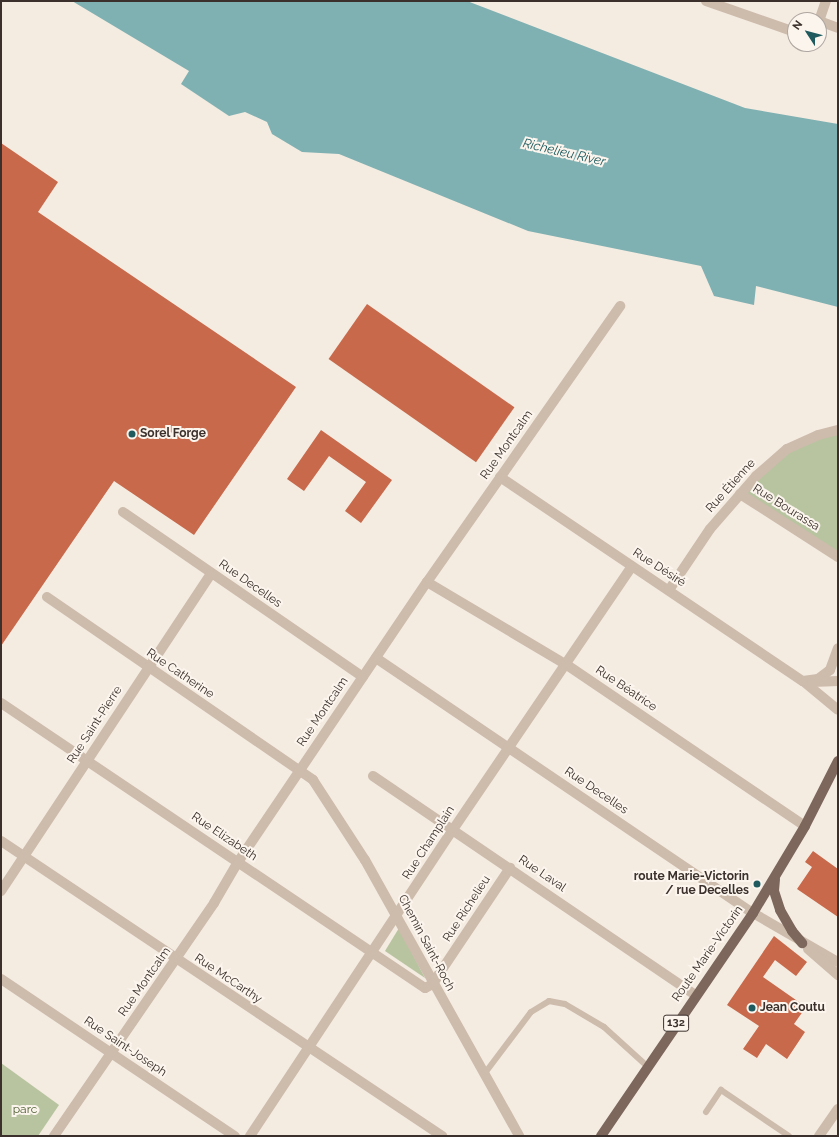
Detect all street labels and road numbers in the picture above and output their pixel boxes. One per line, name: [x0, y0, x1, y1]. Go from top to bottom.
street label: Rue Montcalm: [478, 408, 536, 482]
street label: Rue Étienne: [703, 456, 759, 516]
street label: Rue Bourassa: [750, 482, 822, 534]
street label: Rue Désiré: [630, 546, 688, 590]
street label: Rue Decelles: [216, 557, 284, 611]
street label: Rue Catherine: [143, 646, 217, 702]
street label: Rue Béatrice: [593, 663, 659, 715]
street label: Rue Montcalm: [294, 674, 352, 750]
street label: Rue Saint-Pierre: [65, 683, 125, 767]
street label: Rue Decelles: [561, 764, 631, 818]
street label: Rue Champlain: [400, 804, 458, 882]
street label: Rue Elizabeth: [188, 810, 260, 864]
street label: Rue Laval: [515, 853, 569, 895]
street label: Rue Richelieu: [440, 873, 494, 945]
street label: Chemin Saint-Roch: [395, 892, 457, 994]
street label: Route Marie-Victorin: [670, 903, 746, 1005]
street label: Rue Montcalm: [116, 945, 174, 1019]
street label: Rue McCarthy: [192, 951, 264, 1007]
street label: Rue Saint-Joseph: [81, 1014, 169, 1080]
road number: 132: [663, 1014, 689, 1032]

